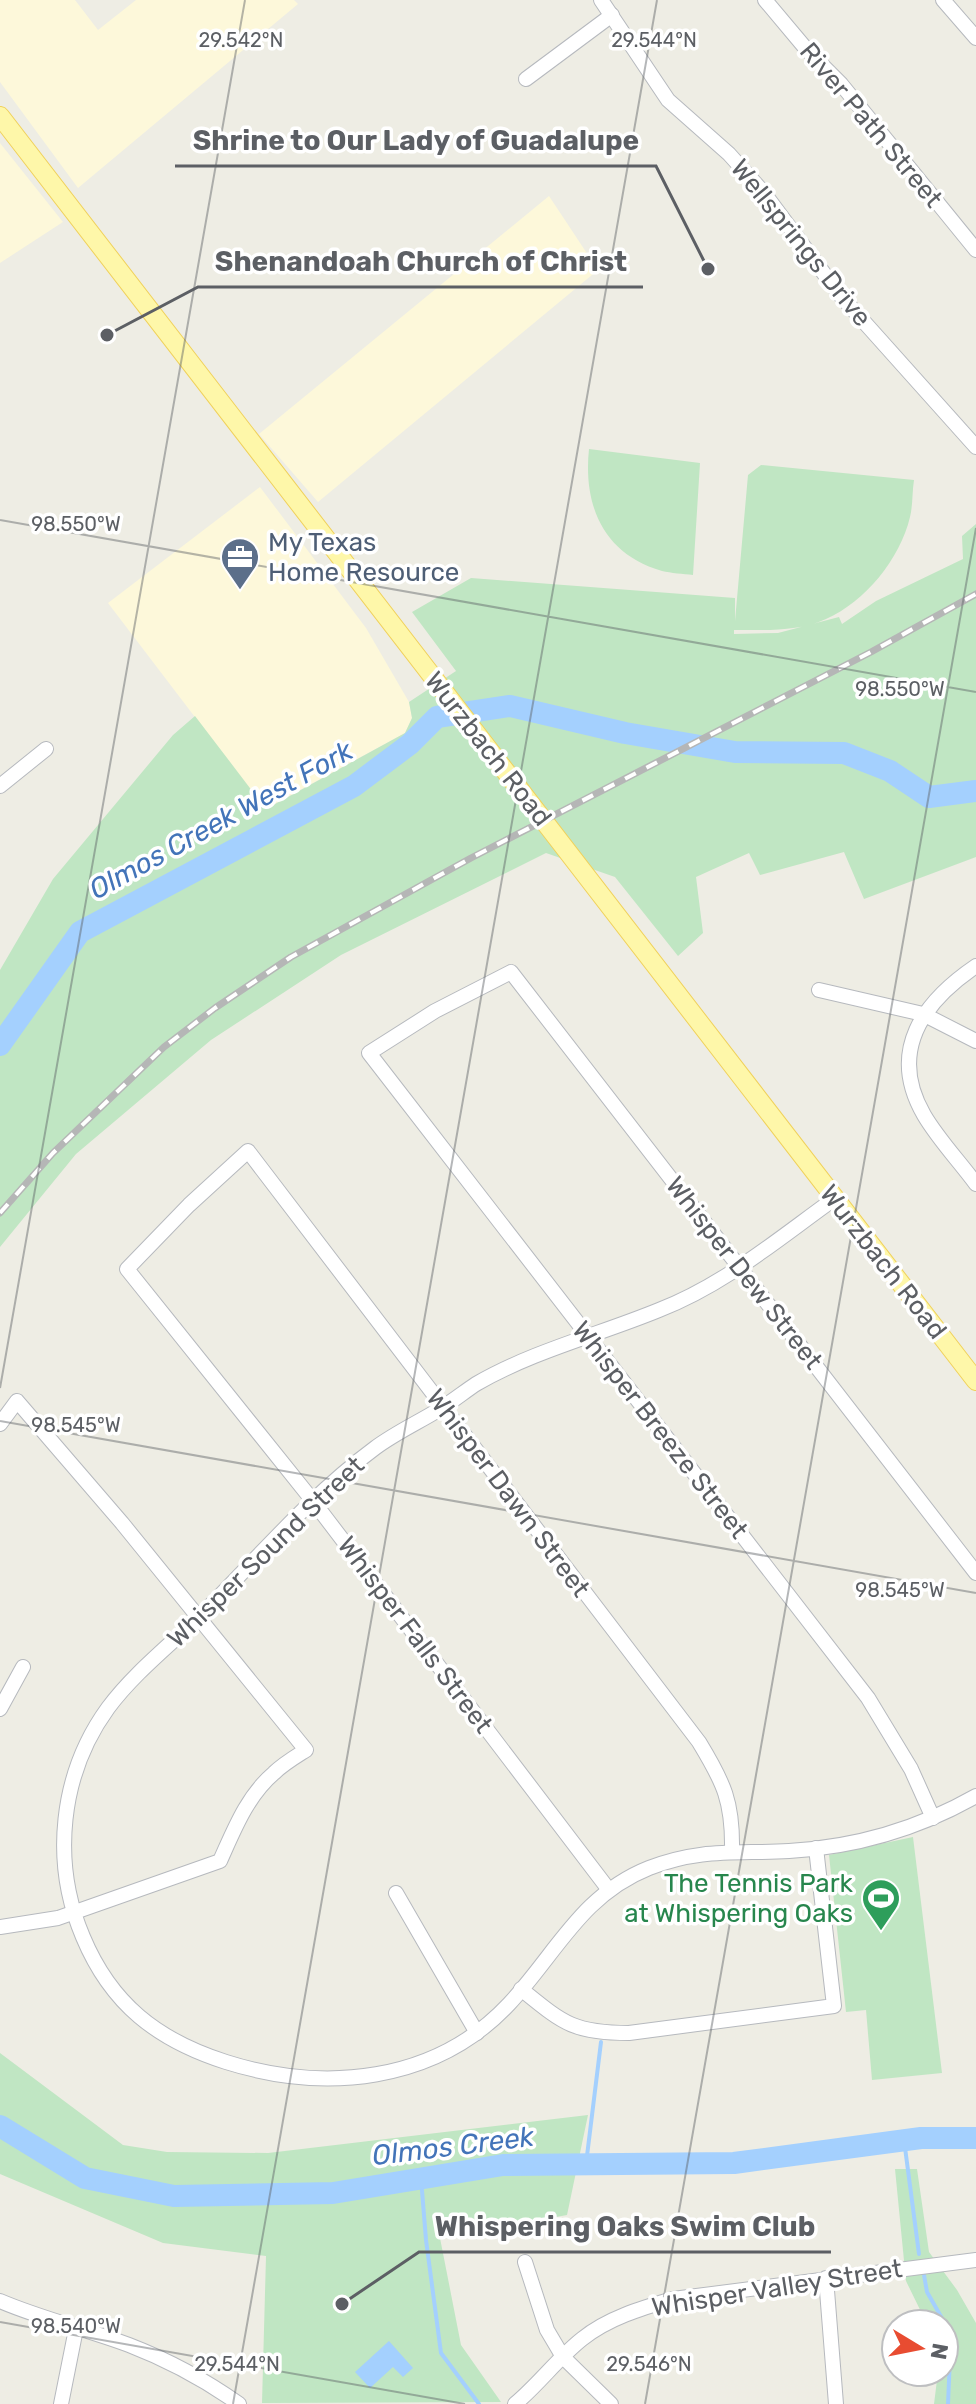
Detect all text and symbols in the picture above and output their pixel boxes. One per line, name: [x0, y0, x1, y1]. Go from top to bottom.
text: 29.542°N: [198, 28, 284, 52]
text: 29.544°N: [611, 28, 697, 52]
street label: River Path Street: [793, 36, 949, 214]
callout: Shrine to Our Lady of Guadalupe: [175, 114, 656, 166]
text: Shrine to Our Lady of Guadalupe: [193, 124, 639, 157]
street label: Wellsprings Drive: [724, 153, 878, 333]
callout: Shenandoah Church of Christ: [198, 235, 643, 287]
text: Shenandoah Church of Christ: [215, 245, 627, 278]
text: 98.550°W: [31, 512, 121, 536]
place label: My Texas Home Resource: [268, 527, 459, 588]
office icon: My Texas Home Resource: [219, 536, 261, 591]
street label: Wurzbach Road: [418, 666, 558, 832]
text: 98.550°W: [855, 677, 945, 701]
water label: Olmos Creek West Fork: [83, 734, 359, 906]
street label: Whisper Dew Street: [659, 1171, 829, 1375]
street label: Wurzbach Road: [813, 1179, 953, 1345]
street label: Whisper Breeze Street: [566, 1315, 754, 1545]
street label: Whisper Dawn Street: [420, 1383, 596, 1603]
text: 98.545°W: [31, 1413, 121, 1437]
street label: Whisper Sound Street: [161, 1450, 371, 1654]
street label: Whisper Falls Street: [331, 1531, 499, 1739]
text: 98.545°W: [855, 1578, 945, 1602]
place label: The Tennis Park at Whispering Oaks: [624, 1868, 854, 1929]
sports icon: The Tennis Park at Whispering Oaks: [860, 1877, 902, 1932]
water label: Olmos Creek: [370, 2120, 536, 2172]
callout: Whispering Oaks Swim Club: [419, 2200, 831, 2252]
text: Whispering Oaks Swim Club: [435, 2210, 815, 2243]
street label: Whisper Valley Street: [650, 2253, 904, 2323]
north arrow: [880, 2308, 960, 2388]
text: 98.540°W: [31, 2314, 121, 2338]
text: N: [925, 2341, 954, 2362]
text: 29.544°N: [194, 2352, 280, 2376]
text: 29.546°N: [606, 2352, 692, 2376]

